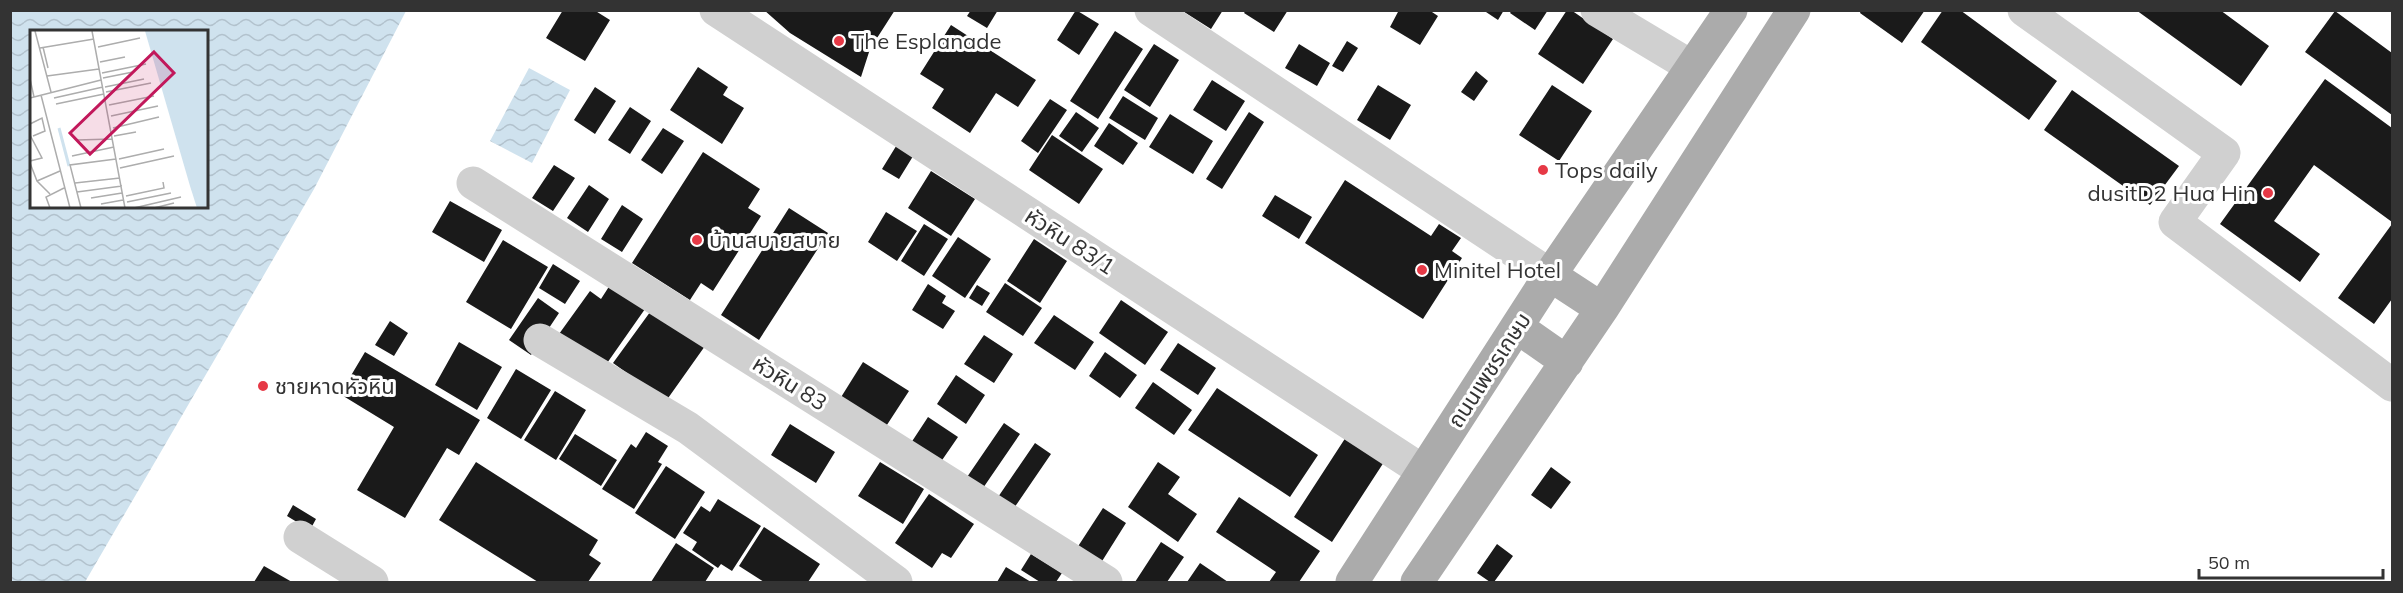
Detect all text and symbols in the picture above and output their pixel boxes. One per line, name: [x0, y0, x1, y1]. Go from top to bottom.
place label: The Esplanade: [851, 27, 1001, 55]
inset map: [30, 30, 208, 208]
marker: The Esplanade: [832, 34, 846, 48]
place label: Tops daily: [1555, 156, 1658, 184]
marker: Tops daily: [1536, 163, 1550, 177]
place label: dusitD2 Hua Hin: [2087, 179, 2256, 207]
marker: dusitD2 Hua Hin: [2261, 186, 2275, 200]
street label: หัวหิน 83/1: [1020, 202, 1120, 280]
place label: บ้านสบายสบาย: [709, 226, 840, 254]
marker: บ้านสบายสบาย: [690, 233, 704, 247]
place label: Minitel Hotel: [1434, 256, 1561, 284]
marker: Minitel Hotel: [1415, 263, 1429, 277]
street label: ถนนเพชรเกษม: [1441, 307, 1537, 433]
street label: หัวหิน 83: [748, 349, 832, 417]
place label: ชายหาดหัวหิน: [275, 372, 395, 400]
marker: ชายหาดหัวหิน: [256, 379, 270, 393]
scale bar: [2199, 542, 2384, 580]
text: 50 m: [2208, 551, 2250, 574]

